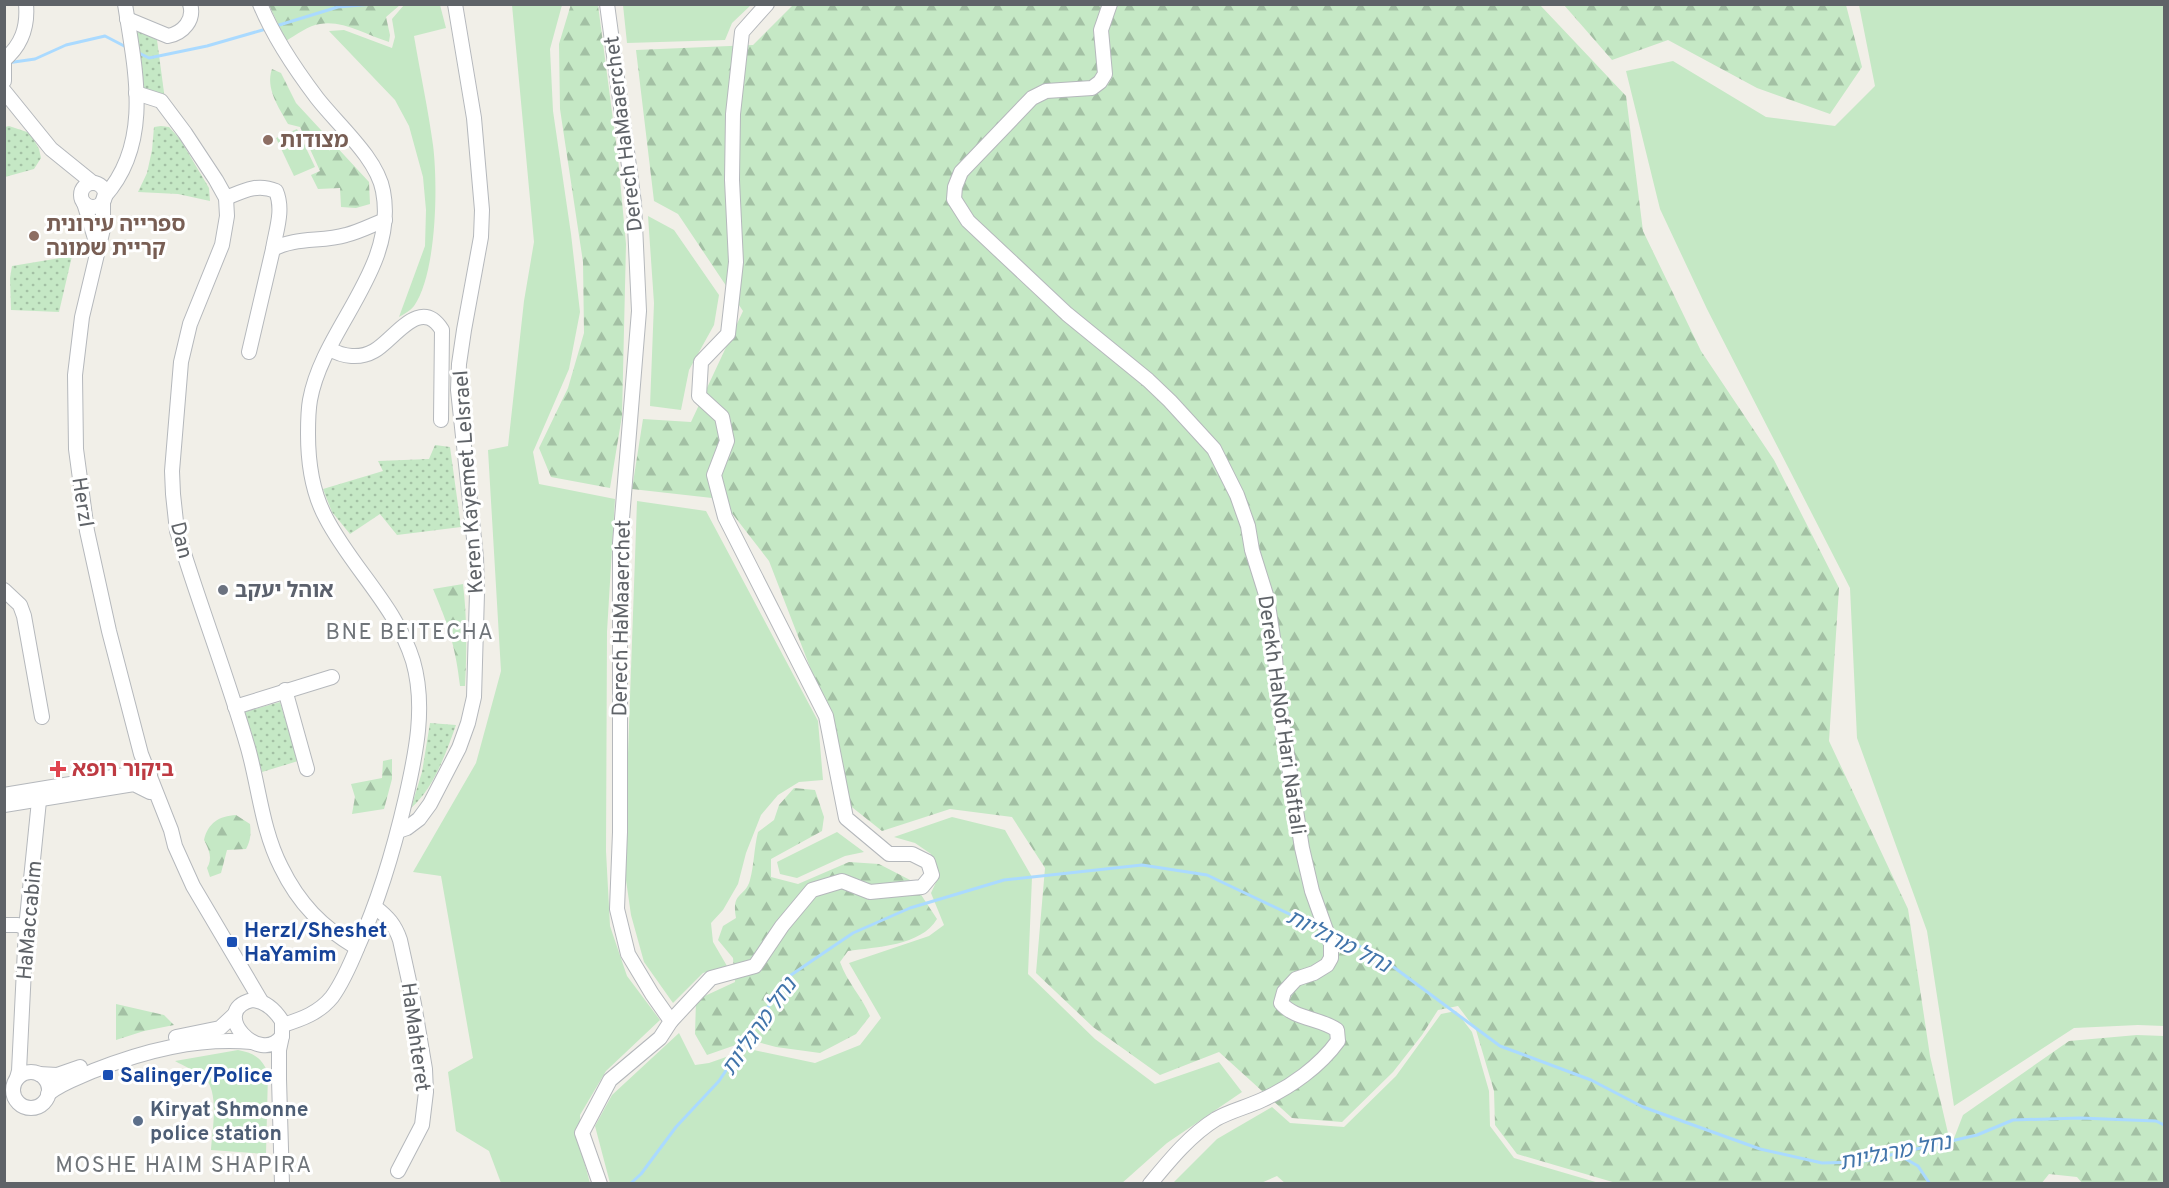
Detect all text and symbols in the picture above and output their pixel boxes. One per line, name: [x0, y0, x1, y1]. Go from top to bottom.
street label: Derech HaMaaerchet: [599, 34, 650, 233]
place label: מצודות: [280, 128, 349, 155]
marker: מצודות: [261, 133, 275, 147]
place label: ספרייה עירונית קריית שמונה: [46, 212, 185, 263]
marker: ספרייה עירונית קריית שמונה: [27, 229, 41, 243]
street label: Keren Kayemet LeIsrael: [448, 369, 491, 595]
street label: Herzl: [64, 475, 99, 529]
street label: Dan: [163, 519, 198, 562]
street label: Derech HaMaaerchet: [607, 519, 638, 717]
place label: אוהל יעקב: [235, 578, 333, 605]
marker: אוהל יעקב: [216, 583, 230, 597]
street label: Derekh HaNof Hari Naftali: [1250, 594, 1311, 837]
district label: BNE BEITECHA: [326, 620, 494, 647]
place label: ביקור רופא: [72, 757, 174, 784]
marker: ביקור רופא: [49, 760, 67, 778]
street label: HaMaccabim: [12, 859, 49, 981]
water label: נחל מרגליות: [1281, 905, 1396, 981]
place label: Herzl/Sheshet HaYamim: [244, 918, 387, 969]
marker: Herzl/Sheshet HaYamim: [225, 935, 239, 949]
water label: נחל מרגליות: [717, 972, 804, 1081]
street label: HaMahteret: [394, 981, 436, 1093]
place label: Salinger/Police: [120, 1063, 273, 1090]
marker: Salinger/Police: [101, 1068, 115, 1082]
place label: Kiryat Shmonne police station: [150, 1097, 308, 1148]
marker: Kiryat Shmonne police station: [131, 1114, 145, 1128]
water label: נחל מרגליות: [1837, 1129, 1955, 1177]
district label: MOSHE HAIM SHAPIRA: [55, 1153, 313, 1180]

